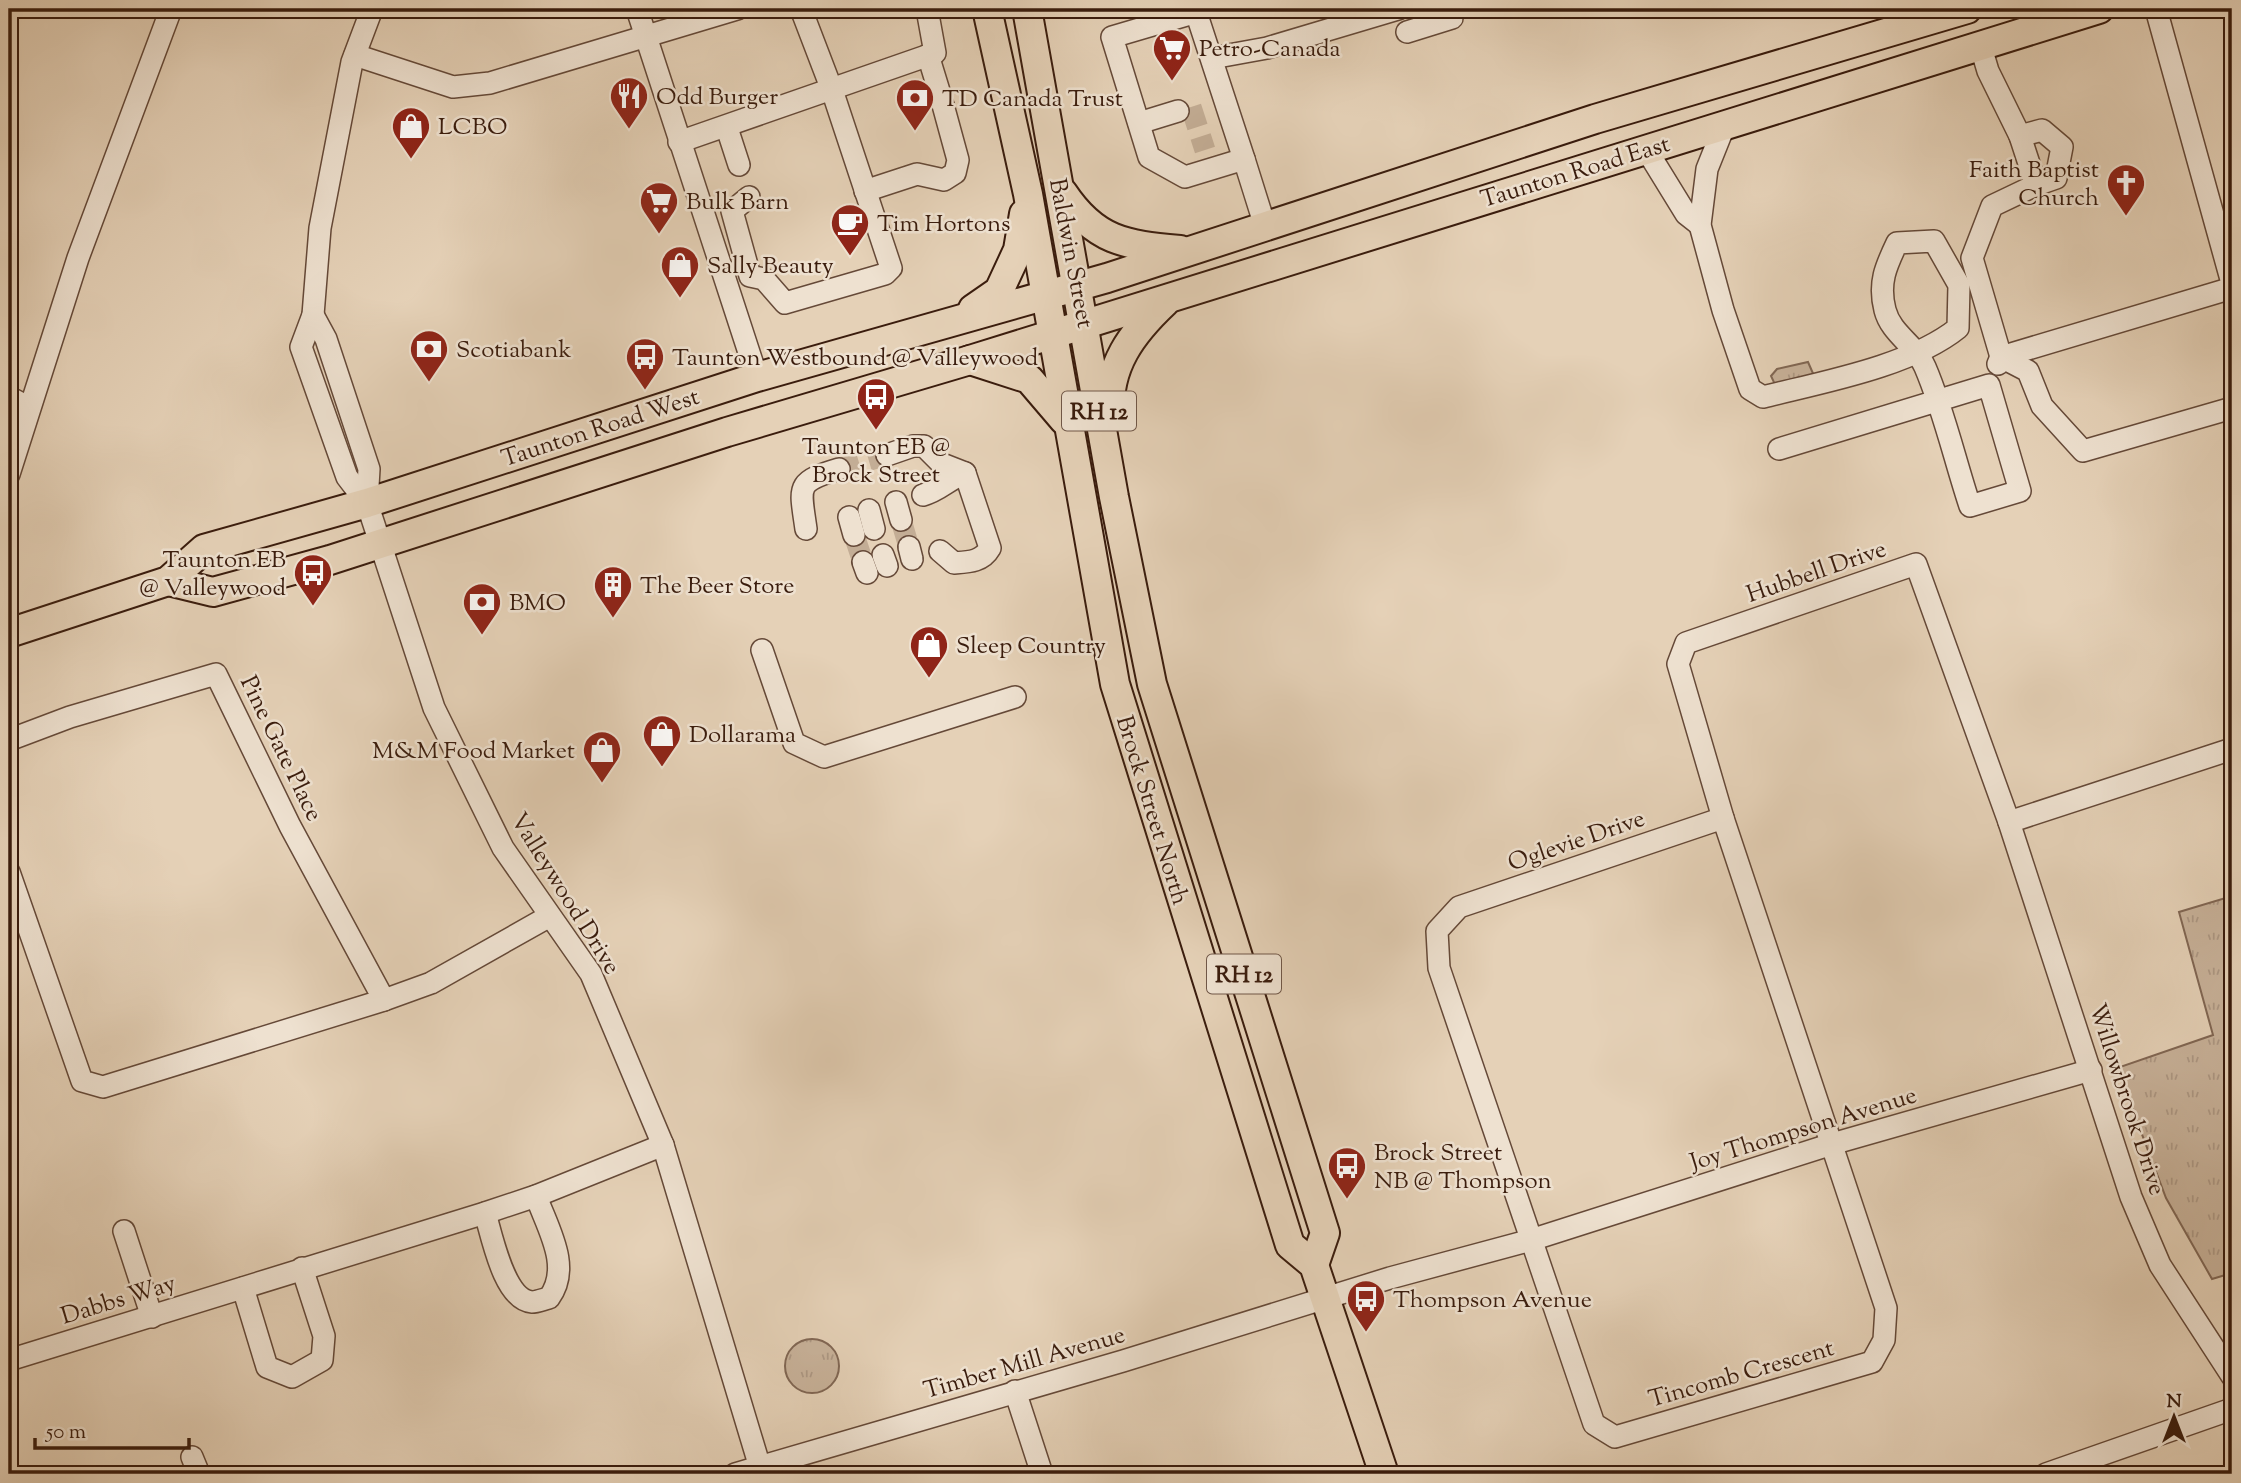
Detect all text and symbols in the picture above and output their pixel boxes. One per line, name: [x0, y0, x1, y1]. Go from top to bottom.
supermarket icon: Petro-Canada: [1151, 27, 1193, 82]
place label: Petro-Canada: [1199, 33, 1341, 67]
restaurant icon: Odd Burger: [608, 75, 650, 130]
bank icon: TD Canada Trust: [894, 77, 936, 132]
place label: Odd Burger: [656, 81, 778, 115]
place label: TD Canada Trust: [942, 83, 1123, 117]
shop icon: LCBO: [390, 105, 432, 160]
place label: LCBO: [438, 111, 507, 145]
street label: Taunton Road East: [1477, 128, 1674, 218]
place label: Faith Baptist Church: [1969, 154, 2099, 216]
church icon: Faith Baptist Church: [2105, 162, 2147, 217]
street label: Baldwin Street: [1039, 176, 1101, 331]
supermarket icon: Bulk Barn: [638, 180, 680, 235]
place label: Bulk Barn: [686, 186, 789, 220]
cafe icon: Tim Hortons: [829, 202, 871, 257]
place label: Tim Hortons: [877, 208, 1011, 242]
shop icon: Sally Beauty: [659, 244, 701, 299]
place label: Sally Beauty: [707, 250, 834, 284]
bank icon: Scotiabank: [408, 328, 450, 383]
place label: Scotiabank: [456, 334, 571, 368]
bus stop icon: Taunton Westbound @ Valleywood: [624, 336, 666, 391]
place label: Taunton Westbound @ Valleywood: [672, 342, 1039, 376]
bus stop icon: Taunton EB @ Brock Street: [855, 376, 897, 431]
street label: Taunton Road West: [497, 381, 704, 477]
road number: RH 12: [1062, 392, 1136, 430]
place label: Taunton EB @ Brock Street: [802, 431, 950, 493]
street label: Hubbell Drive: [1742, 533, 1891, 613]
place label: Taunton EB @ Valleywood: [139, 544, 286, 606]
bus stop icon: Taunton EB @ Valleywood: [292, 552, 334, 607]
building icon: The Beer Store: [592, 564, 634, 619]
place label: The Beer Store: [640, 570, 794, 604]
bank icon: BMO: [461, 581, 503, 636]
place label: BMO: [509, 587, 566, 621]
shop icon: Sleep Country: [908, 624, 950, 679]
place label: Sleep Country: [956, 630, 1106, 664]
street label: Pine Gate Place: [230, 670, 330, 827]
street label: Brock Street North: [1106, 712, 1196, 910]
shop icon: Dollarama: [641, 713, 683, 768]
place label: Dollarama: [689, 719, 796, 753]
shop icon: M&M Food Market: [581, 729, 623, 784]
place label: M&M Food Market: [372, 735, 575, 769]
street label: Oglevie Drive: [1504, 803, 1650, 881]
street label: Valleywood Drive: [501, 807, 628, 981]
road number: RH 12: [1207, 954, 1281, 993]
street label: Willowbrook Drive: [2079, 999, 2173, 1200]
street label: Joy Thompson Avenue: [1684, 1079, 1921, 1181]
place label: Brock Street NB @ Thompson: [1374, 1137, 1552, 1199]
bus stop icon: Brock Street NB @ Thompson: [1326, 1145, 1368, 1200]
street label: Dabbs Way: [57, 1267, 180, 1334]
bus stop icon: Thompson Avenue: [1345, 1278, 1387, 1333]
place label: Thompson Avenue: [1393, 1284, 1592, 1318]
street label: Timber Mill Avenue: [920, 1319, 1129, 1409]
street label: Tincomb Crescent: [1645, 1332, 1838, 1418]
north arrow: [2140, 1382, 2210, 1452]
text: N: [2166, 1389, 2182, 1416]
scale bar: [35, 1406, 189, 1450]
text: 50 m: [45, 1418, 86, 1448]

